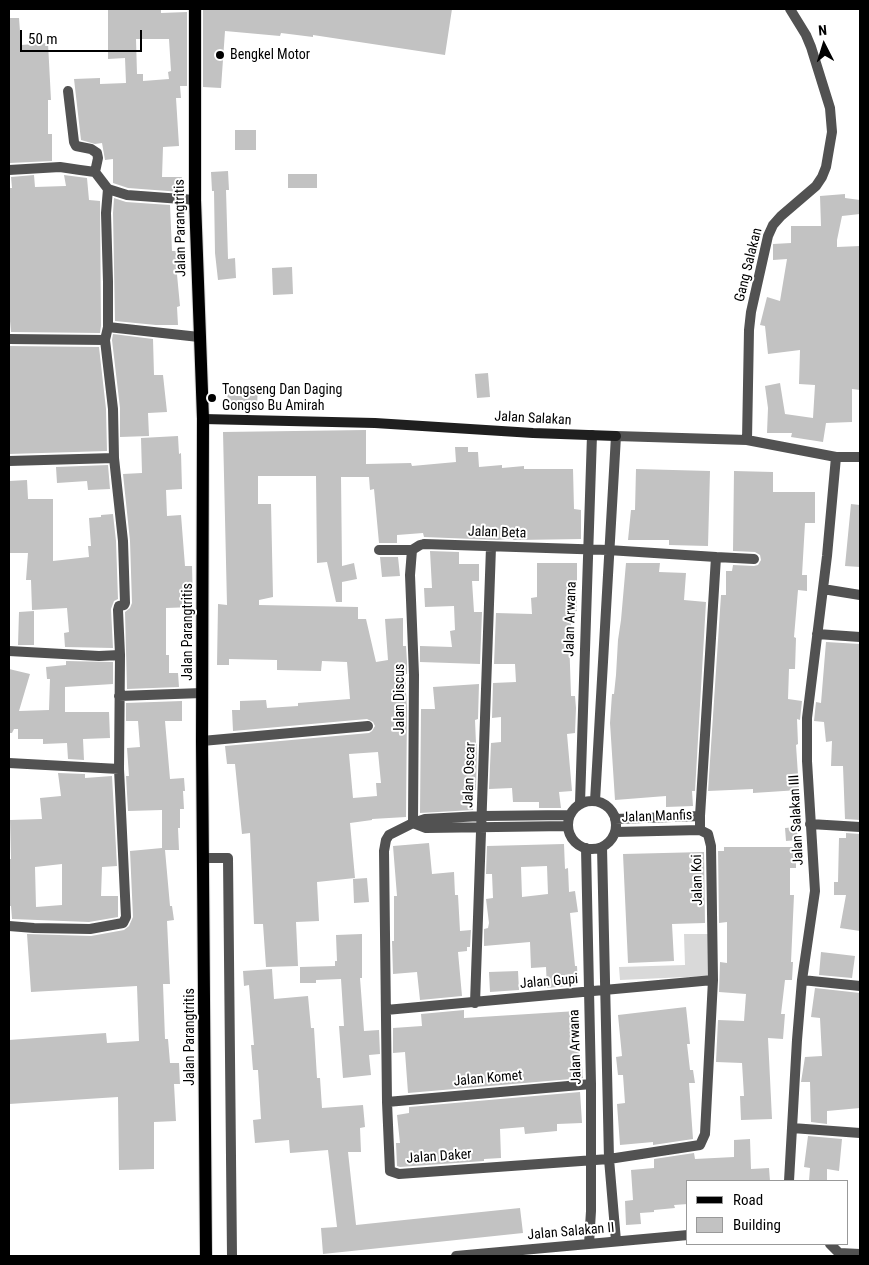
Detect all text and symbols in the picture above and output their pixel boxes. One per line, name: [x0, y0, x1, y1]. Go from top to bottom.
scale bar: [22, 20, 145, 52]
north arrow: [799, 20, 849, 70]
text: N: [818, 22, 828, 38]
text: 50 m: [28, 30, 58, 48]
place label: Bengkel Motor: [230, 47, 310, 63]
marker: Bengkel Motor: [214, 49, 226, 61]
street label: Jalan Parangtritis: [172, 179, 190, 277]
street label: Gang Salakan: [732, 226, 766, 304]
place label: Tongseng Dan Daging Gongso Bu Amirah: [222, 382, 342, 414]
marker: Tongseng Dan Daging Gongso Bu Amirah: [206, 392, 218, 404]
street label: Jalan Salakan: [494, 409, 572, 429]
street label: Jalan Beta: [468, 524, 526, 542]
street label: Jalan Arwana: [561, 581, 581, 657]
street label: Jalan Parangtritis: [180, 583, 196, 681]
street label: Jalan Discus: [392, 664, 408, 734]
street label: Jalan Oscar: [460, 742, 480, 808]
street label: Jalan Salakan III: [786, 774, 808, 866]
street label: Jalan Manfis: [621, 807, 693, 827]
street label: Jalan Koi: [689, 854, 707, 906]
street label: Jalan Gupi: [519, 971, 579, 993]
street label: Jalan Parangtritis: [182, 988, 198, 1086]
street label: Jalan Arwana: [566, 1009, 586, 1085]
street label: Jalan Komet: [453, 1068, 523, 1090]
street label: Jalan Daker: [406, 1146, 472, 1168]
legend: [686, 1180, 849, 1245]
text: Road: [733, 1191, 763, 1209]
text: Building: [733, 1216, 781, 1234]
street label: Jalan Salakan II: [527, 1220, 615, 1244]

